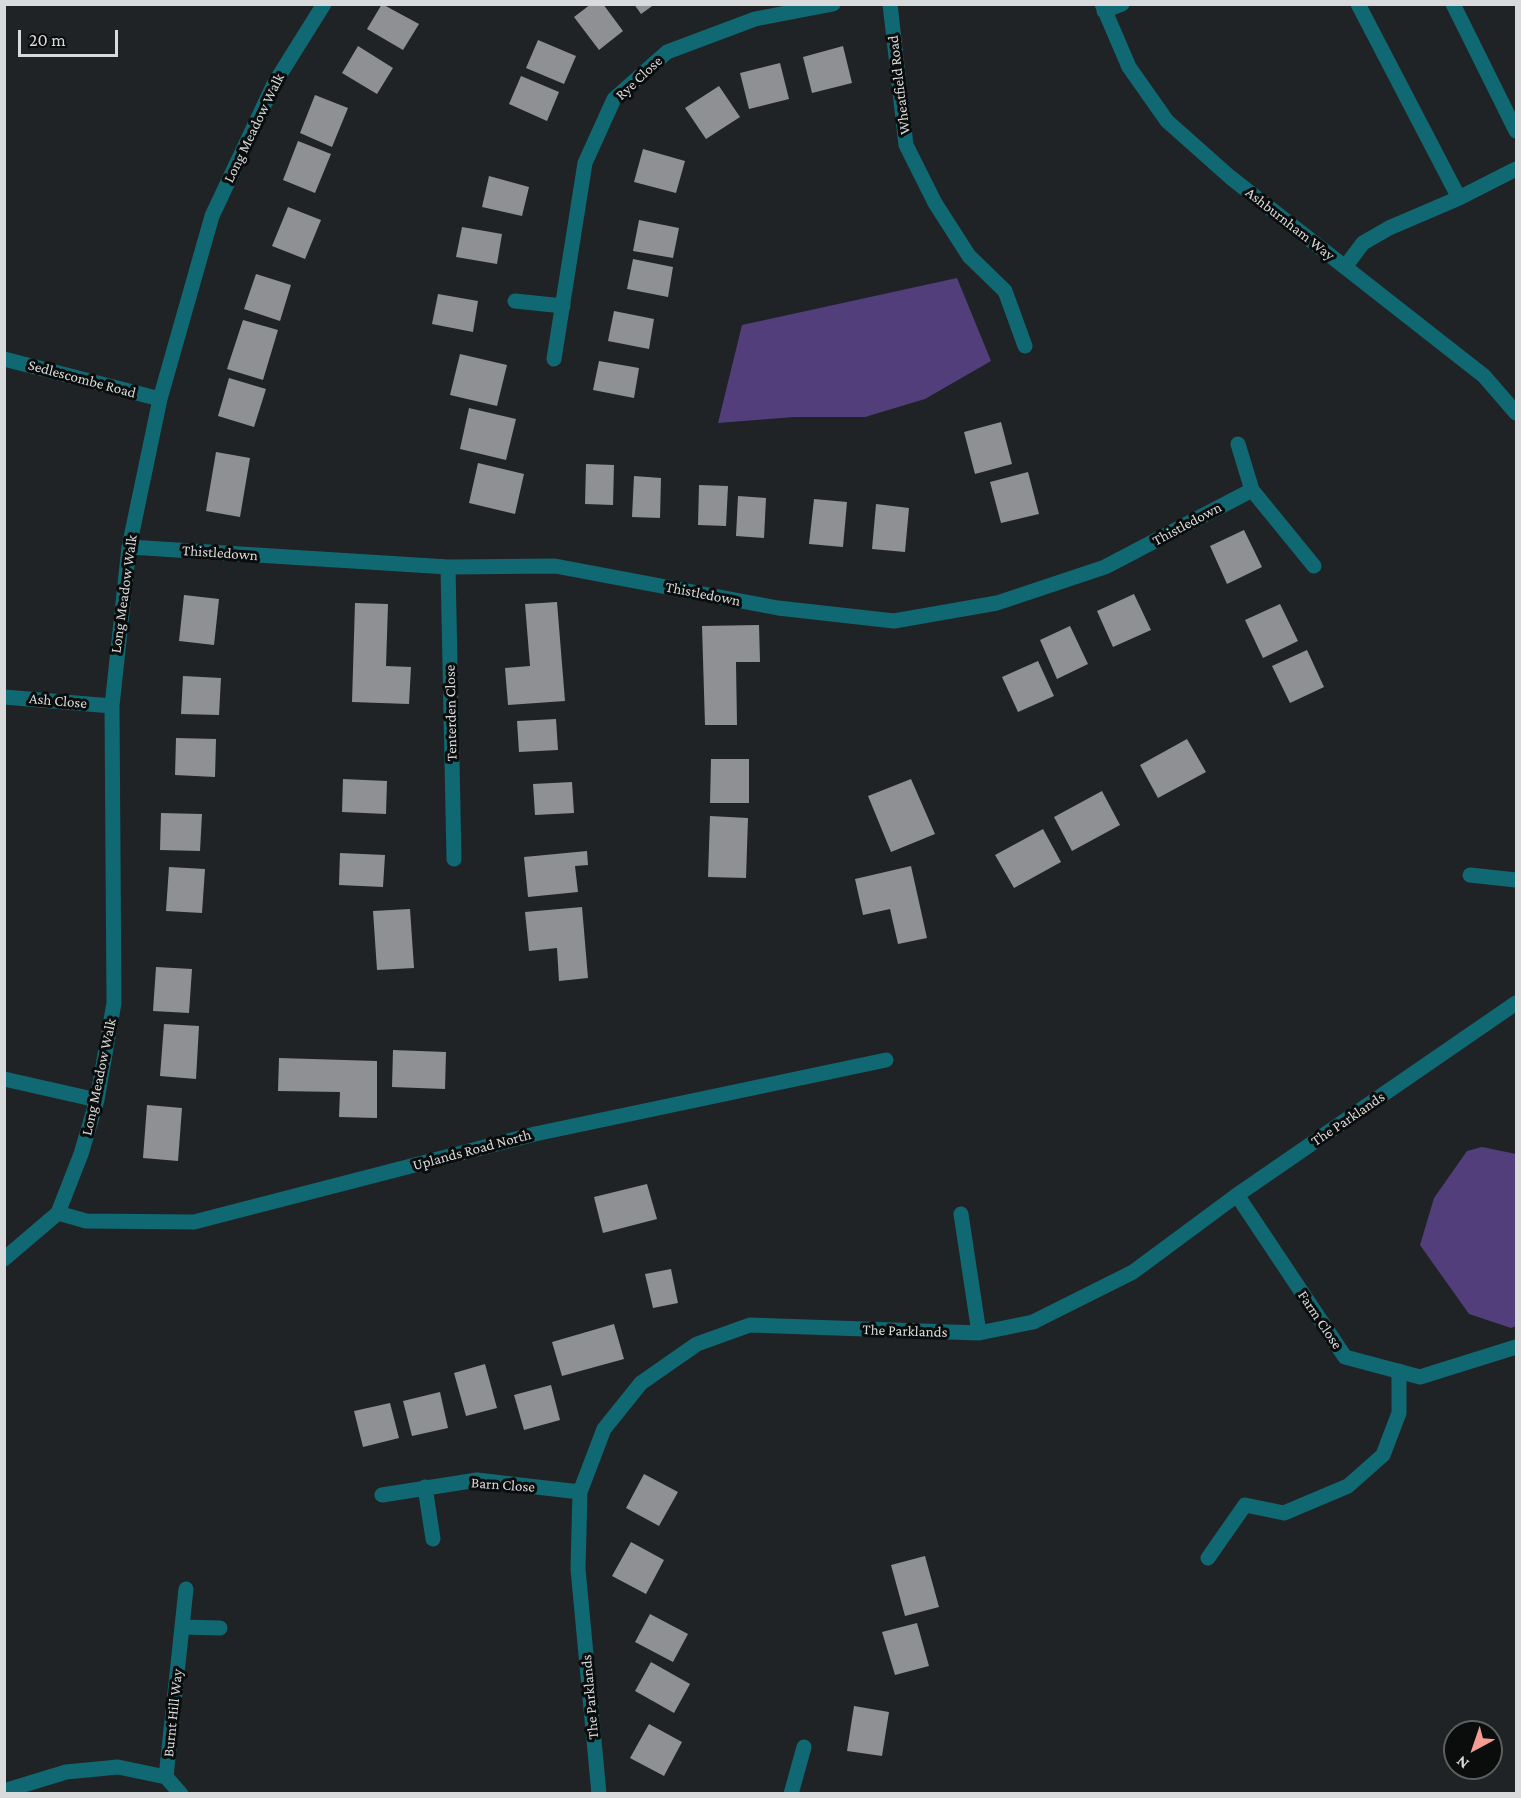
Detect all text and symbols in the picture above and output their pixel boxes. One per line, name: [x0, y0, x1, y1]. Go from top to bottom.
scale bar: [21, 18, 122, 56]
text: 20 m: [29, 30, 66, 50]
street label: Wheatfield Road: [884, 34, 914, 136]
street label: Rye Close: [612, 52, 666, 104]
street label: Long Meadow Walk: [220, 70, 288, 186]
street label: Ashburnham Way: [1242, 184, 1338, 264]
street label: Sedlescombe Road: [26, 356, 138, 402]
street label: Thistledown: [1149, 498, 1225, 550]
street label: Long Meadow Walk: [107, 534, 141, 654]
street label: Thistledown: [181, 541, 259, 565]
street label: Thistledown: [664, 578, 742, 610]
street label: Tenterden Close: [441, 664, 461, 762]
street label: Ash Close: [28, 690, 88, 712]
street label: Long Meadow Walk: [78, 1017, 120, 1137]
street label: The Parklands: [1308, 1088, 1388, 1150]
street label: Uplands Road North: [411, 1126, 533, 1174]
street label: Farm Close: [1294, 1287, 1346, 1353]
street label: The Parklands: [862, 1321, 948, 1341]
street label: Barn Close: [470, 1474, 536, 1496]
street label: The Parklands: [577, 1654, 603, 1740]
street label: Burnt Hill Way: [159, 1668, 187, 1758]
north arrow: [1443, 1720, 1503, 1780]
text: N: [1453, 1753, 1472, 1773]

